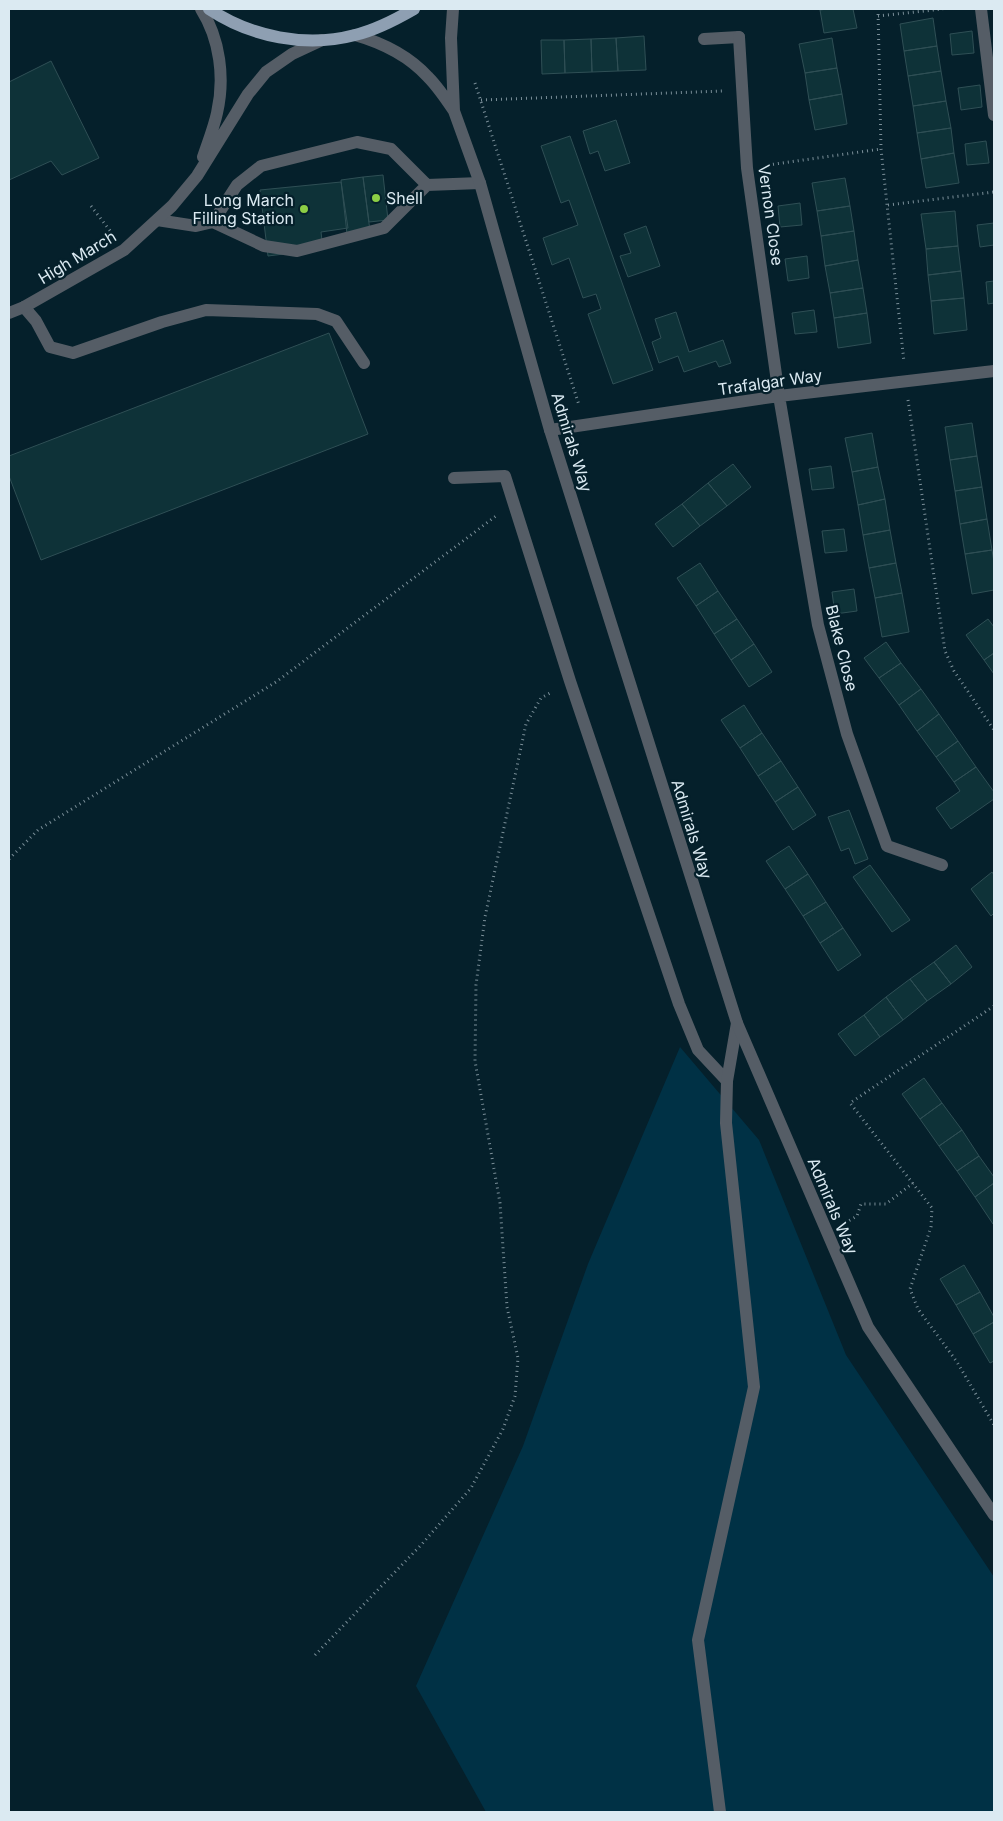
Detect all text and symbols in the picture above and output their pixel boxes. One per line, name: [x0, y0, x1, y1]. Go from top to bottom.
street label: Vernon Close: [754, 163, 788, 267]
place label: Shell: [386, 188, 423, 208]
place label: Long March Filling Station: [193, 190, 294, 228]
marker: Shell: [370, 192, 382, 204]
marker: Long March Filling Station: [298, 203, 310, 215]
street label: High March: [34, 226, 120, 288]
street label: Trafalgar Way: [717, 365, 823, 399]
street label: Admirals Way: [547, 390, 597, 494]
street label: Blake Close: [822, 603, 862, 693]
street label: Admirals Way: [667, 777, 717, 881]
street label: Admirals Way: [804, 1155, 862, 1257]

